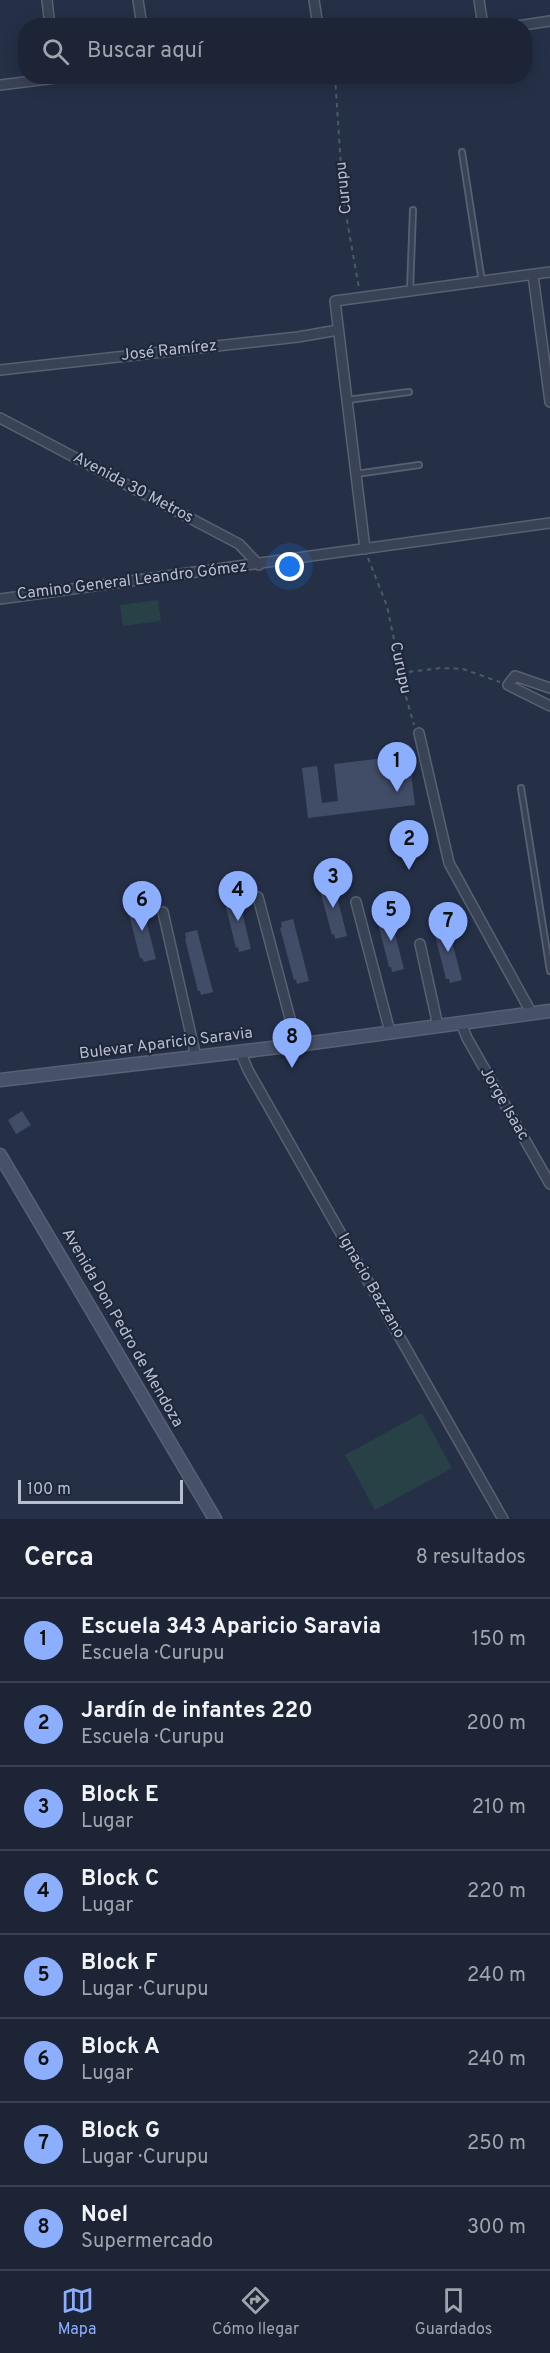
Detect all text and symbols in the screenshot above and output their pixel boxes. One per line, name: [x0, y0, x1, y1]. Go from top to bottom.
search box: [18, 18, 532, 84]
icon: search: [39, 35, 72, 68]
text: Buscar aquí: [87, 38, 203, 65]
street label: Curupu: [331, 161, 357, 215]
street label: José Ramírez: [120, 336, 218, 366]
street label: Avenida 30 Metros: [69, 448, 197, 528]
your location: [275, 552, 304, 581]
street label: Camino General Leandro Gómez: [16, 557, 248, 605]
street label: Curupu: [385, 640, 415, 696]
pin: 1: [378, 742, 416, 792]
pin: 2: [390, 820, 428, 870]
pin: 3: [314, 858, 352, 908]
pin: 4: [218, 872, 258, 921]
pin: 6: [122, 882, 162, 931]
pin: 5: [372, 892, 410, 941]
pin: 7: [428, 902, 468, 952]
pin: 8: [272, 1018, 312, 1068]
street label: Bulevar Aparicio Saravia: [78, 1023, 254, 1065]
street label: Jorge Isaac: [475, 1064, 533, 1144]
street label: Avenida Don Pedro de Mendoza: [57, 1225, 187, 1431]
street label: Ignacio Bazzano: [333, 1230, 409, 1342]
scale bar: [18, 1477, 183, 1504]
text: 100 m: [27, 1480, 71, 1500]
text: Cerca: [24, 1542, 94, 1575]
text: 8 resultados: [416, 1545, 526, 1571]
text: Escuela 343 Aparicio Saravia: [81, 1614, 381, 1641]
text: 1: [40, 1627, 48, 1653]
text: 150 m: [472, 1627, 526, 1653]
text: Escuela · Curupu: [81, 1641, 225, 1667]
text: Jardín de infantes 220: [81, 1698, 313, 1725]
text: 2: [37, 1711, 50, 1737]
text: 200 m: [467, 1711, 526, 1737]
text: Escuela · Curupu: [81, 1725, 225, 1751]
text: Block E: [81, 1782, 159, 1809]
text: 3: [38, 1795, 50, 1821]
text: 210 m: [472, 1795, 526, 1821]
text: Lugar: [81, 1809, 133, 1835]
text: Block C: [81, 1866, 159, 1893]
text: 4: [37, 1879, 50, 1905]
text: 220 m: [467, 1879, 526, 1905]
text: Lugar: [81, 1893, 133, 1919]
text: Block F: [81, 1950, 158, 1977]
text: 5: [37, 1963, 50, 1989]
text: 240 m: [467, 1963, 526, 1989]
text: Lugar · Curupu: [81, 1977, 209, 2003]
text: Block A: [81, 2034, 160, 2061]
text: 6: [37, 2047, 50, 2073]
text: 240 m: [467, 2047, 526, 2073]
text: Lugar: [81, 2061, 133, 2087]
text: Block G: [81, 2118, 160, 2145]
text: 7: [38, 2131, 49, 2157]
text: 250 m: [467, 2131, 526, 2157]
text: Lugar · Curupu: [81, 2145, 209, 2171]
text: Noel: [81, 2202, 128, 2229]
text: 8: [37, 2215, 50, 2241]
text: 300 m: [467, 2215, 526, 2241]
text: Supermercado: [81, 2229, 213, 2255]
tab: Mapa: [58, 2284, 96, 2340]
tab: Cómo llegar: [212, 2284, 299, 2340]
tab: Guardados: [415, 2284, 492, 2340]

